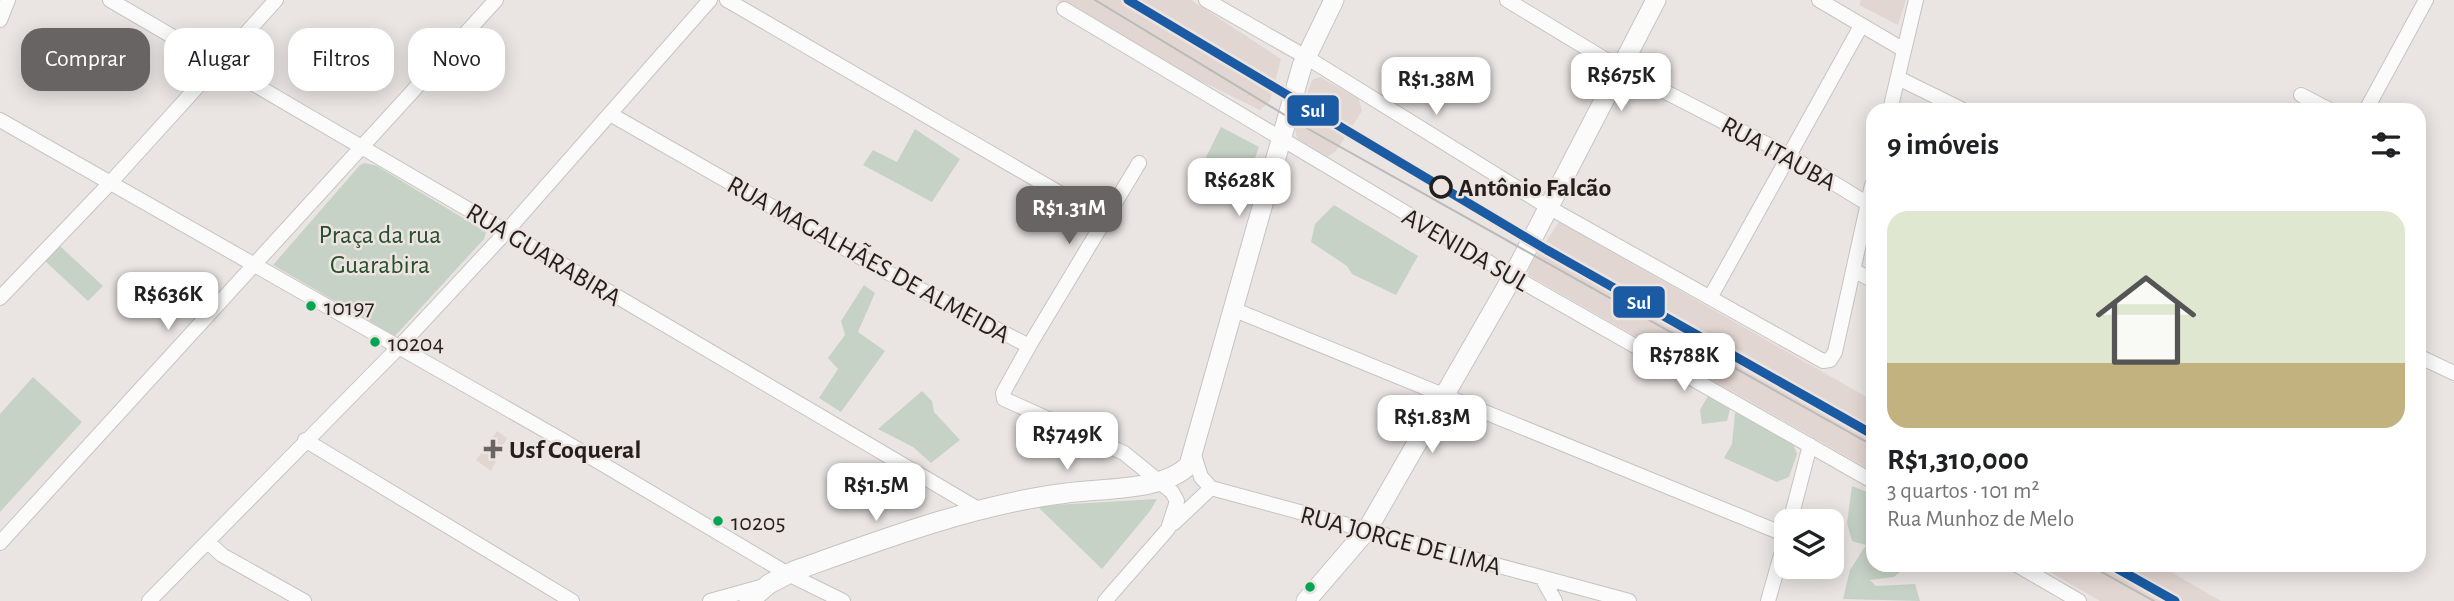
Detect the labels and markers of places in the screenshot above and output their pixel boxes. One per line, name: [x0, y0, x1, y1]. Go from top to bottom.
pin: R$675K: [1564, 54, 1678, 113]
pin: R$1.38M: [1371, 58, 1501, 117]
pin: R$628K: [1182, 158, 1296, 218]
place label: Antônio Falcão: [1458, 175, 1612, 201]
marker: Antônio Falcão: [1430, 176, 1452, 198]
pin: R$1.31M: [1004, 187, 1134, 246]
pin: R$636K: [111, 272, 225, 332]
place label: 10197: [324, 296, 374, 320]
marker: 10197: [304, 299, 318, 313]
place label: 10204: [388, 332, 444, 356]
pin: R$788K: [1627, 334, 1741, 393]
marker: 10204: [368, 335, 382, 349]
pin: R$1.83M: [1367, 396, 1497, 455]
pin: R$749K: [1010, 412, 1124, 472]
place label: Usf Coqueral: [509, 437, 641, 463]
marker: Usf Coqueral: [483, 439, 503, 459]
pin: R$1.5M: [819, 463, 933, 523]
place label: 10205: [731, 511, 786, 535]
marker: 10205: [711, 514, 725, 528]
unlabelled marker: [1303, 580, 1317, 594]

